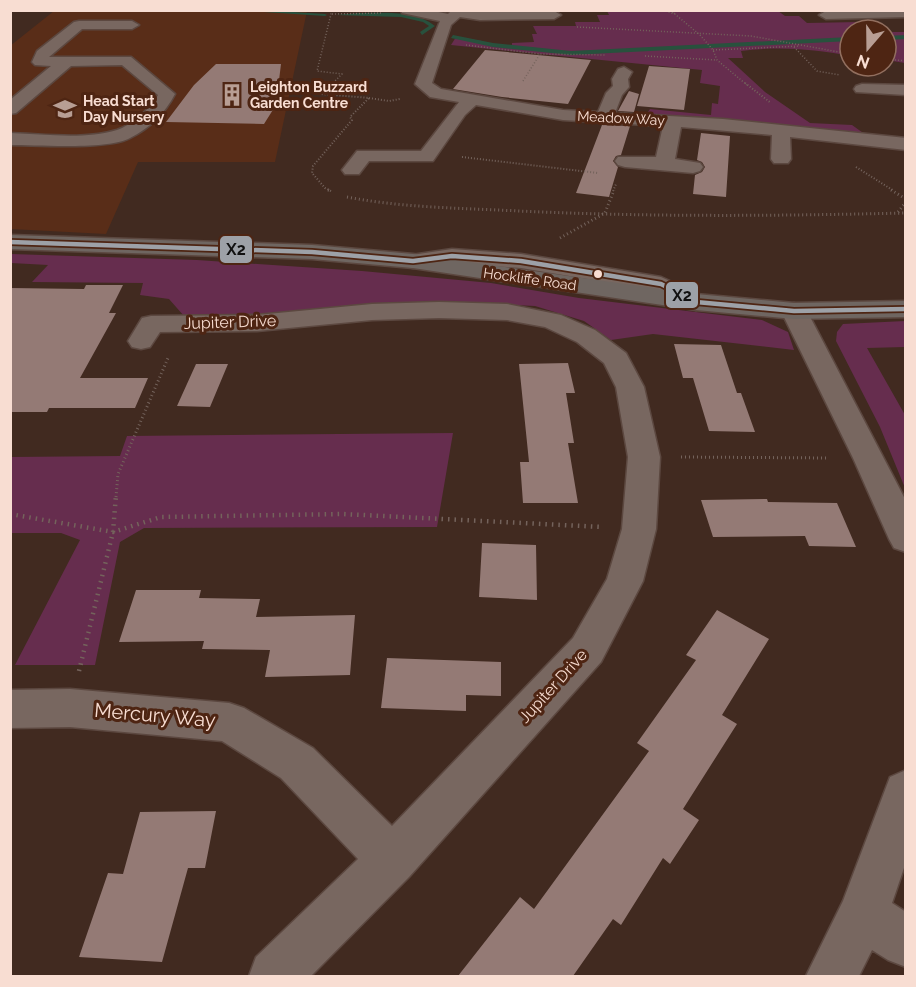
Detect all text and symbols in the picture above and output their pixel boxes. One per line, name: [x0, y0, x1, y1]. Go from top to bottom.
north arrow: [838, 18, 898, 78]
text: N: [854, 51, 872, 73]
place label: Leighton Buzzard Garden Centre: [250, 79, 367, 111]
building icon: Leighton Buzzard Garden Centre: [219, 82, 245, 108]
place label: Head Start Day Nursery: [83, 93, 165, 125]
school or university icon: Head Start Day Nursery: [52, 96, 78, 122]
street label: Meadow Way: [577, 108, 666, 128]
line badge: X2: [219, 235, 253, 264]
text: X2: [225, 240, 246, 259]
street label: Hockliffe Road: [482, 265, 578, 293]
unlabelled marker: [592, 268, 604, 280]
line badge: X2: [665, 281, 699, 309]
text: X2: [671, 286, 692, 305]
street label: Jupiter Drive: [183, 311, 277, 333]
street label: Jupiter Drive: [515, 645, 591, 727]
street label: Mercury Way: [93, 698, 217, 732]

